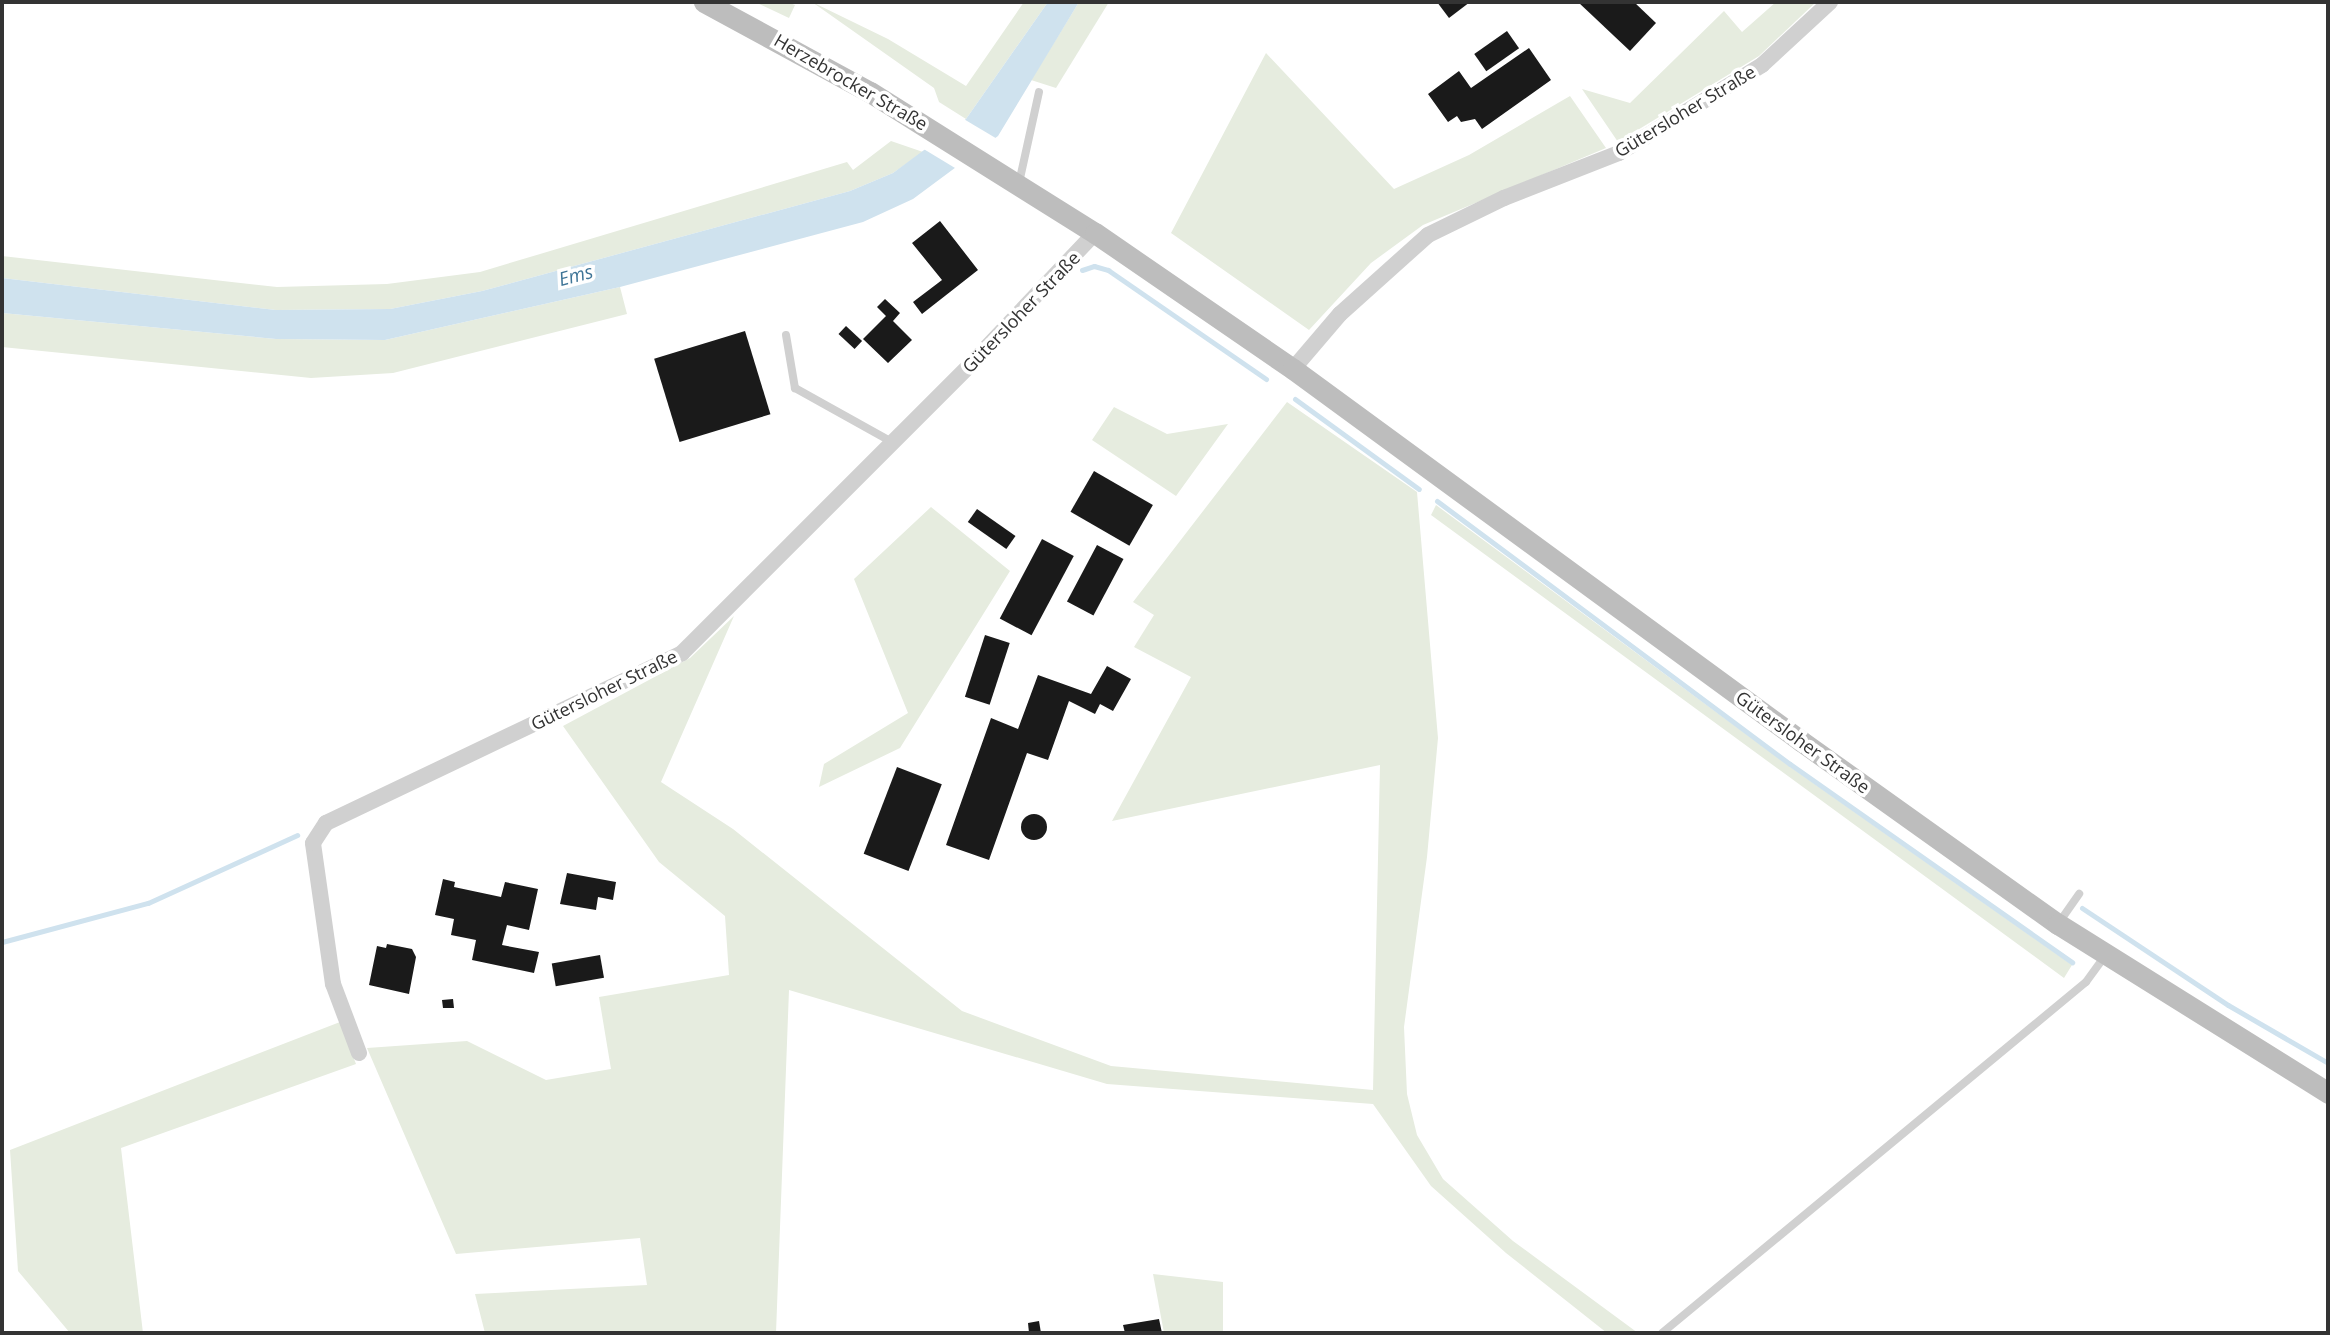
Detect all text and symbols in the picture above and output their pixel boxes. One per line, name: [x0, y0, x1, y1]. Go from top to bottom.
street label: Herzebrocker Straße: [770, 29, 932, 135]
street label: Gütersloher Straße: [1611, 61, 1759, 161]
street label: Gütersloher Straße: [958, 247, 1084, 377]
water label: Ems: [556, 261, 596, 291]
street label: Gütersloher Straße: [527, 645, 681, 735]
street label: Gütersloher Straße: [1732, 686, 1874, 798]

